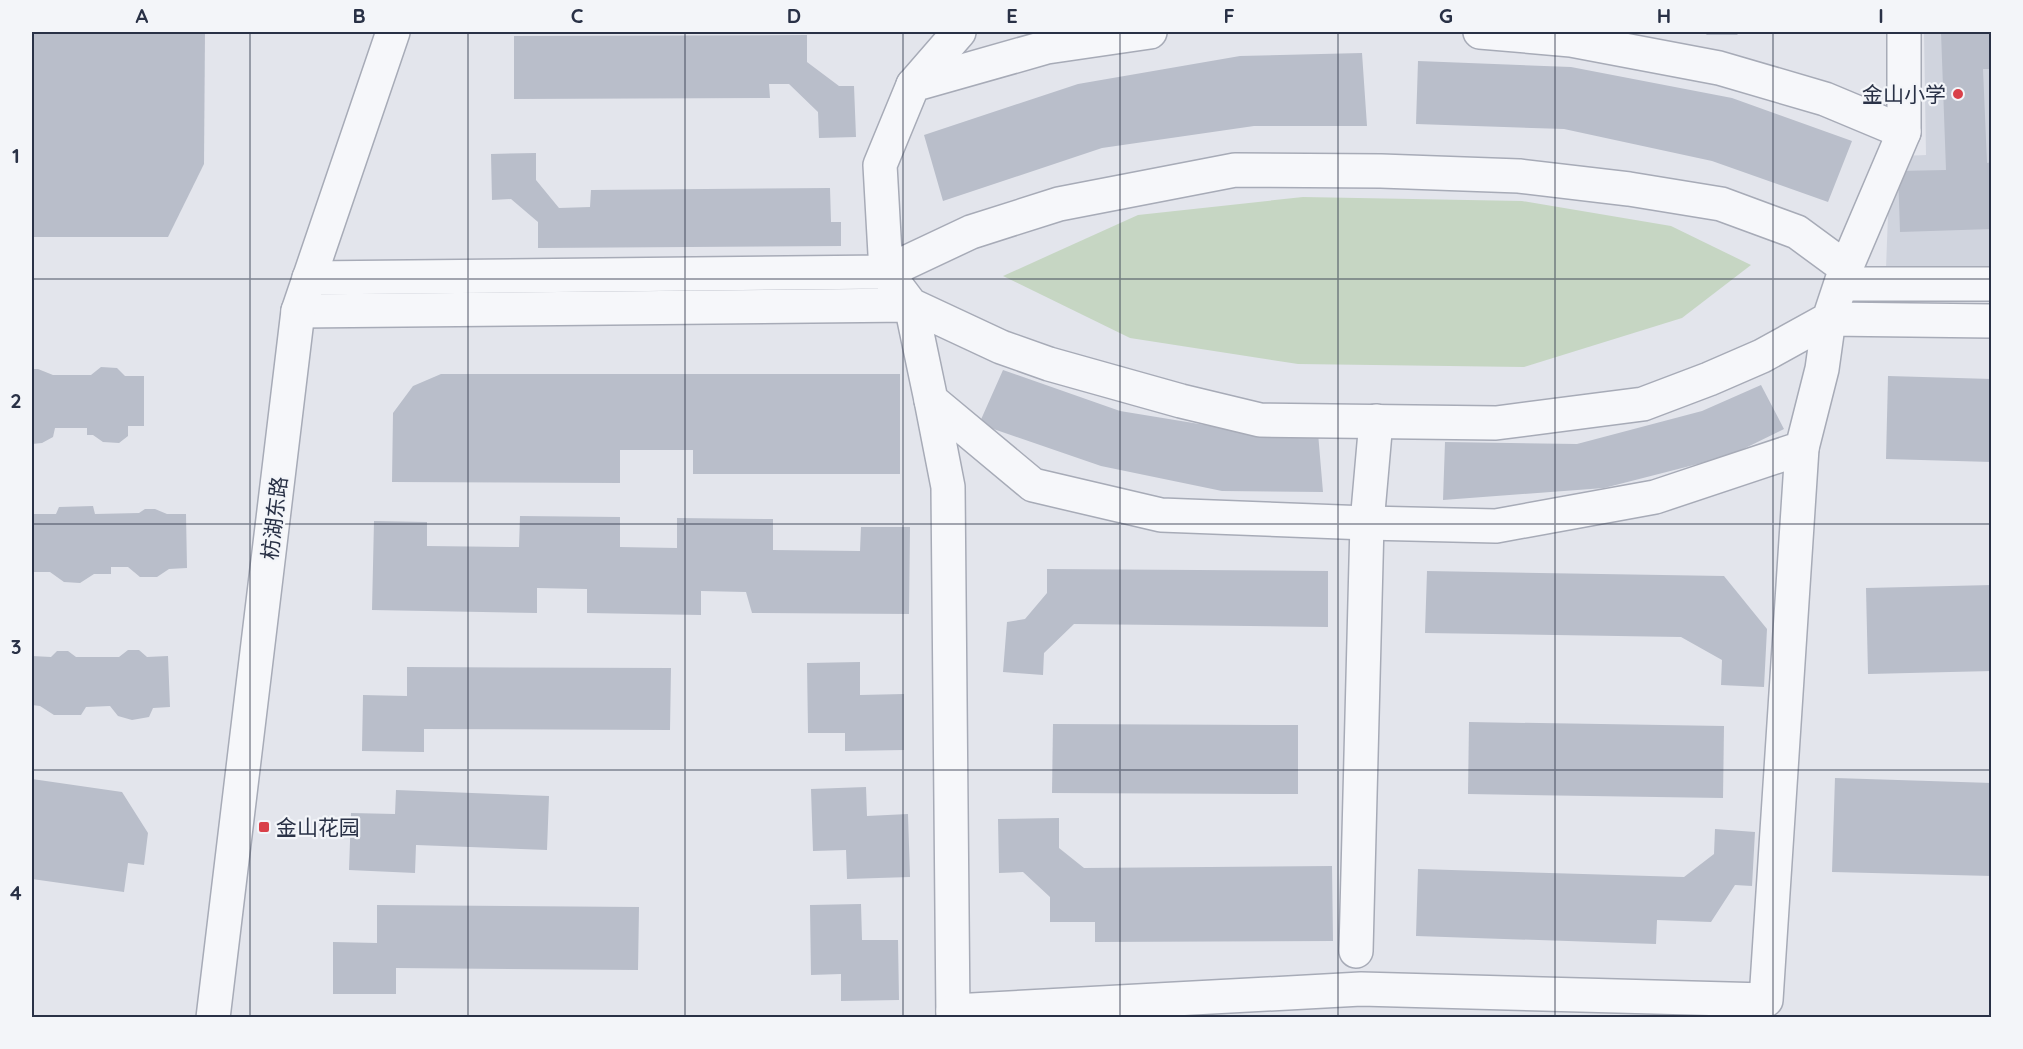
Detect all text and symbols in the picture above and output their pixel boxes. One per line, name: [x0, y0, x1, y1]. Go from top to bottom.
text: A: [136, 3, 149, 28]
text: B: [352, 3, 366, 28]
text: C: [571, 3, 584, 28]
text: D: [787, 3, 801, 28]
text: E: [1006, 3, 1018, 28]
text: F: [1223, 3, 1235, 28]
text: G: [1439, 3, 1453, 28]
text: H: [1657, 3, 1671, 28]
text: I: [1878, 3, 1884, 28]
place label: 金山小学: [1862, 81, 1946, 107]
marker: 金山小学: [1951, 87, 1965, 101]
text: 1: [12, 143, 20, 168]
text: 2: [10, 388, 22, 413]
street label: 枋湖东路: [256, 475, 292, 561]
text: 3: [11, 634, 21, 659]
place label: 金山花园: [276, 814, 360, 840]
marker: 金山花园: [257, 820, 271, 834]
text: 4: [10, 880, 22, 905]

